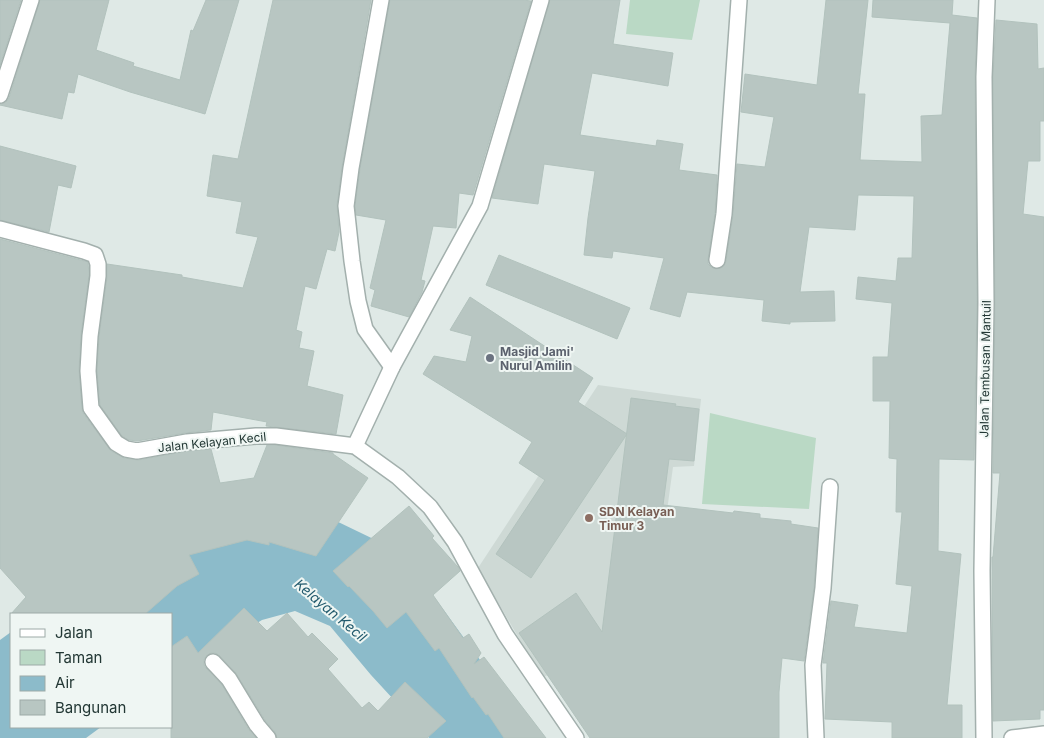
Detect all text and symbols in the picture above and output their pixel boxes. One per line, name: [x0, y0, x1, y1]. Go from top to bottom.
street label: Jalan Tembusan Mantuil: [976, 300, 994, 438]
place label: Masjid Jami' Nurul Amilin: [500, 344, 574, 373]
marker: Masjid Jami' Nurul Amilin: [484, 352, 496, 364]
street label: Jalan Kelayan Kecil: [157, 429, 267, 455]
place label: SDN Kelayan Timur 3: [599, 504, 674, 533]
marker: SDN Kelayan Timur 3: [583, 512, 595, 524]
water label: Kelayan Kecil: [292, 575, 371, 645]
legend: [10, 613, 172, 728]
text: Jalan: [55, 623, 93, 642]
text: Taman: [55, 648, 102, 667]
text: Air: [55, 673, 75, 692]
text: Bangunan: [55, 698, 126, 717]

